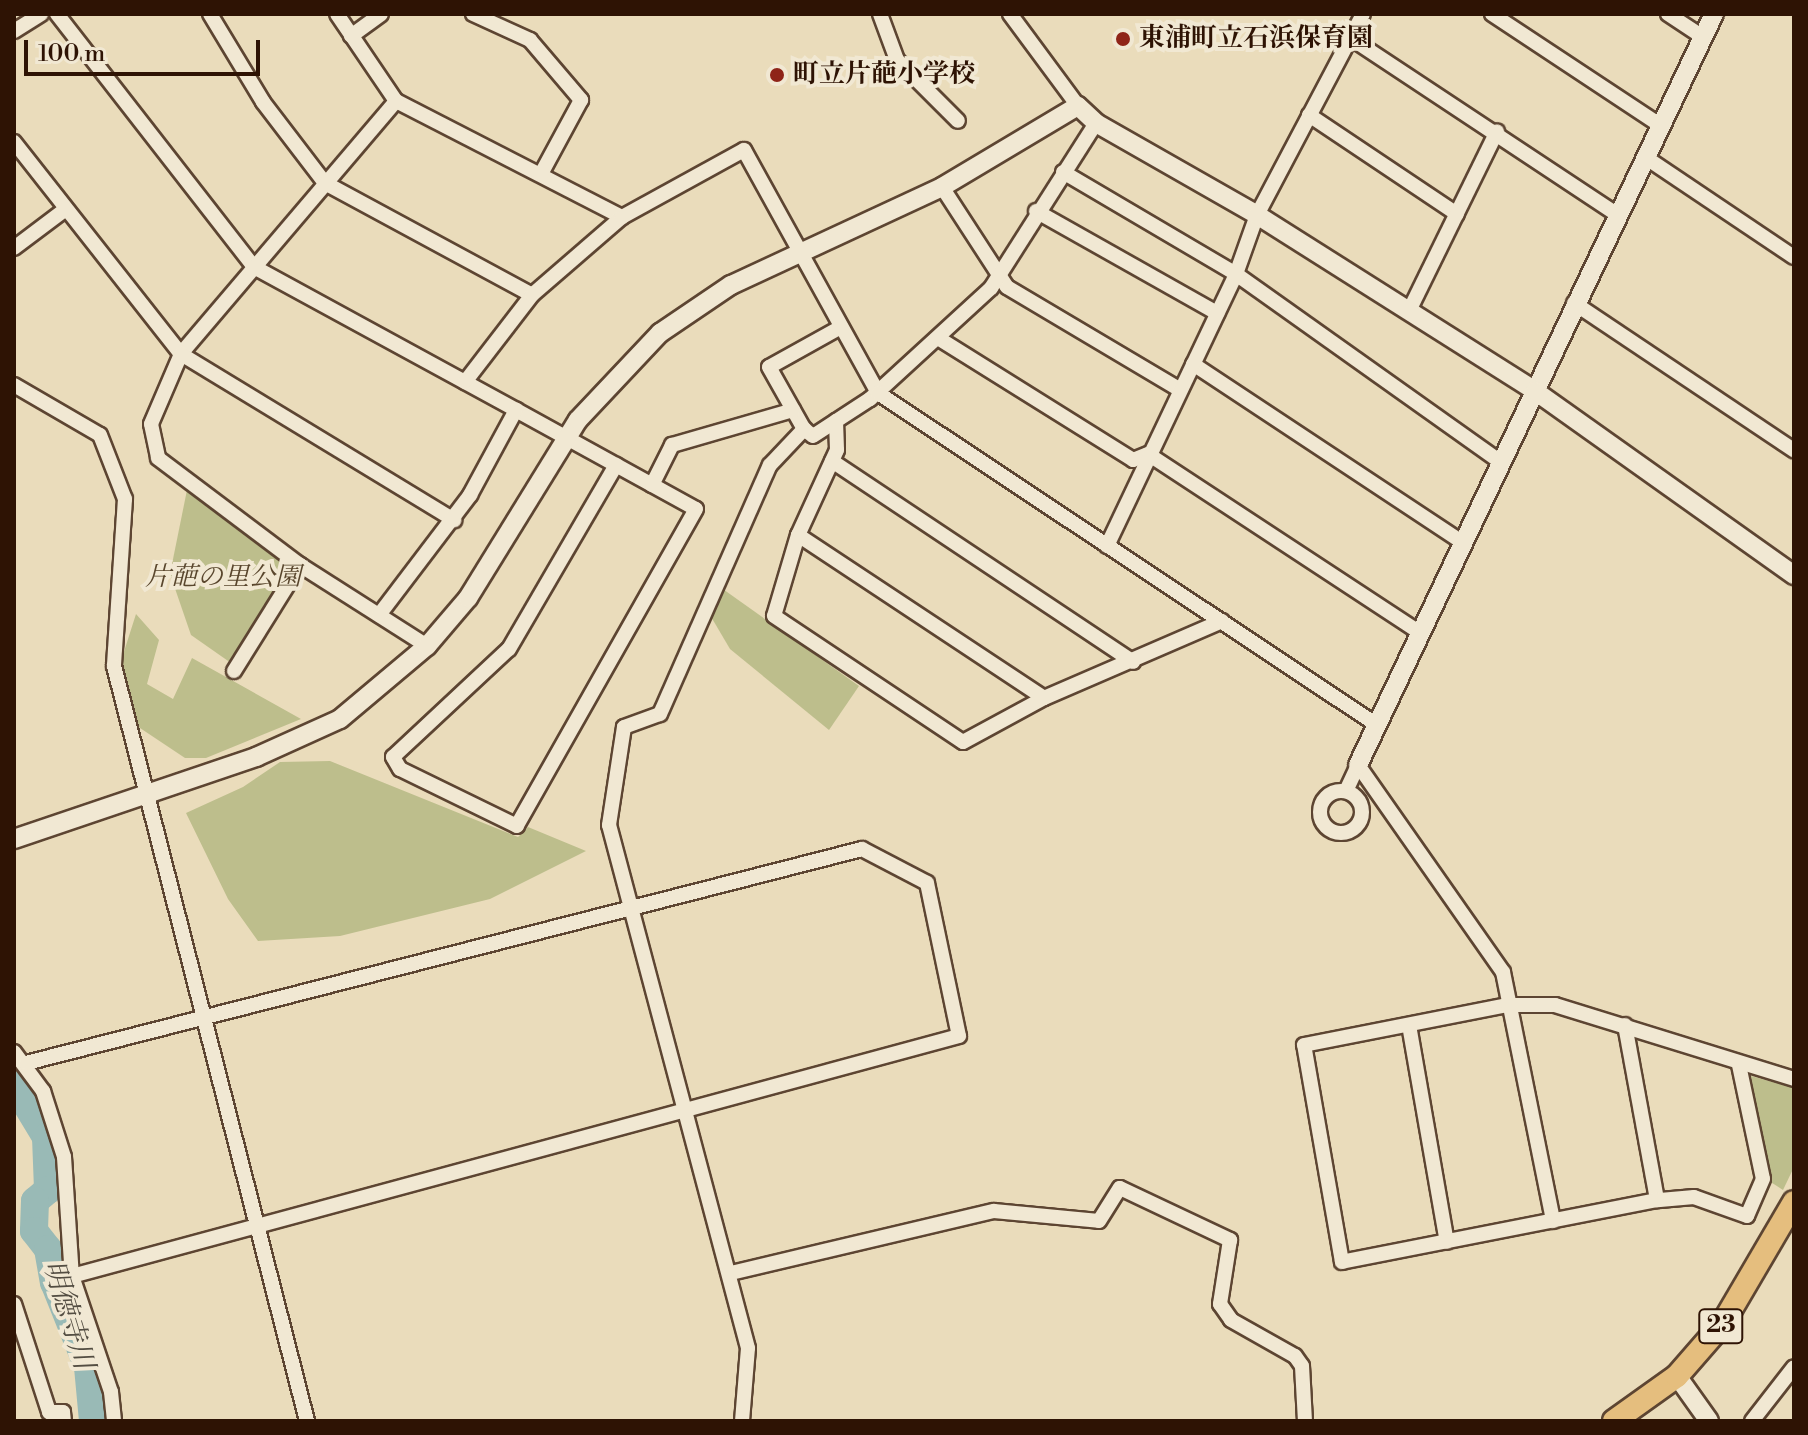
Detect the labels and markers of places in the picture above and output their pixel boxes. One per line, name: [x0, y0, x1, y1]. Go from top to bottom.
place label: 東浦町立石浜保育園: [1139, 23, 1373, 55]
marker: 東浦町立石浜保育園: [1114, 30, 1132, 48]
place label: 町立片葩小学校: [793, 59, 975, 91]
marker: 町立片葩小学校: [768, 66, 786, 84]

